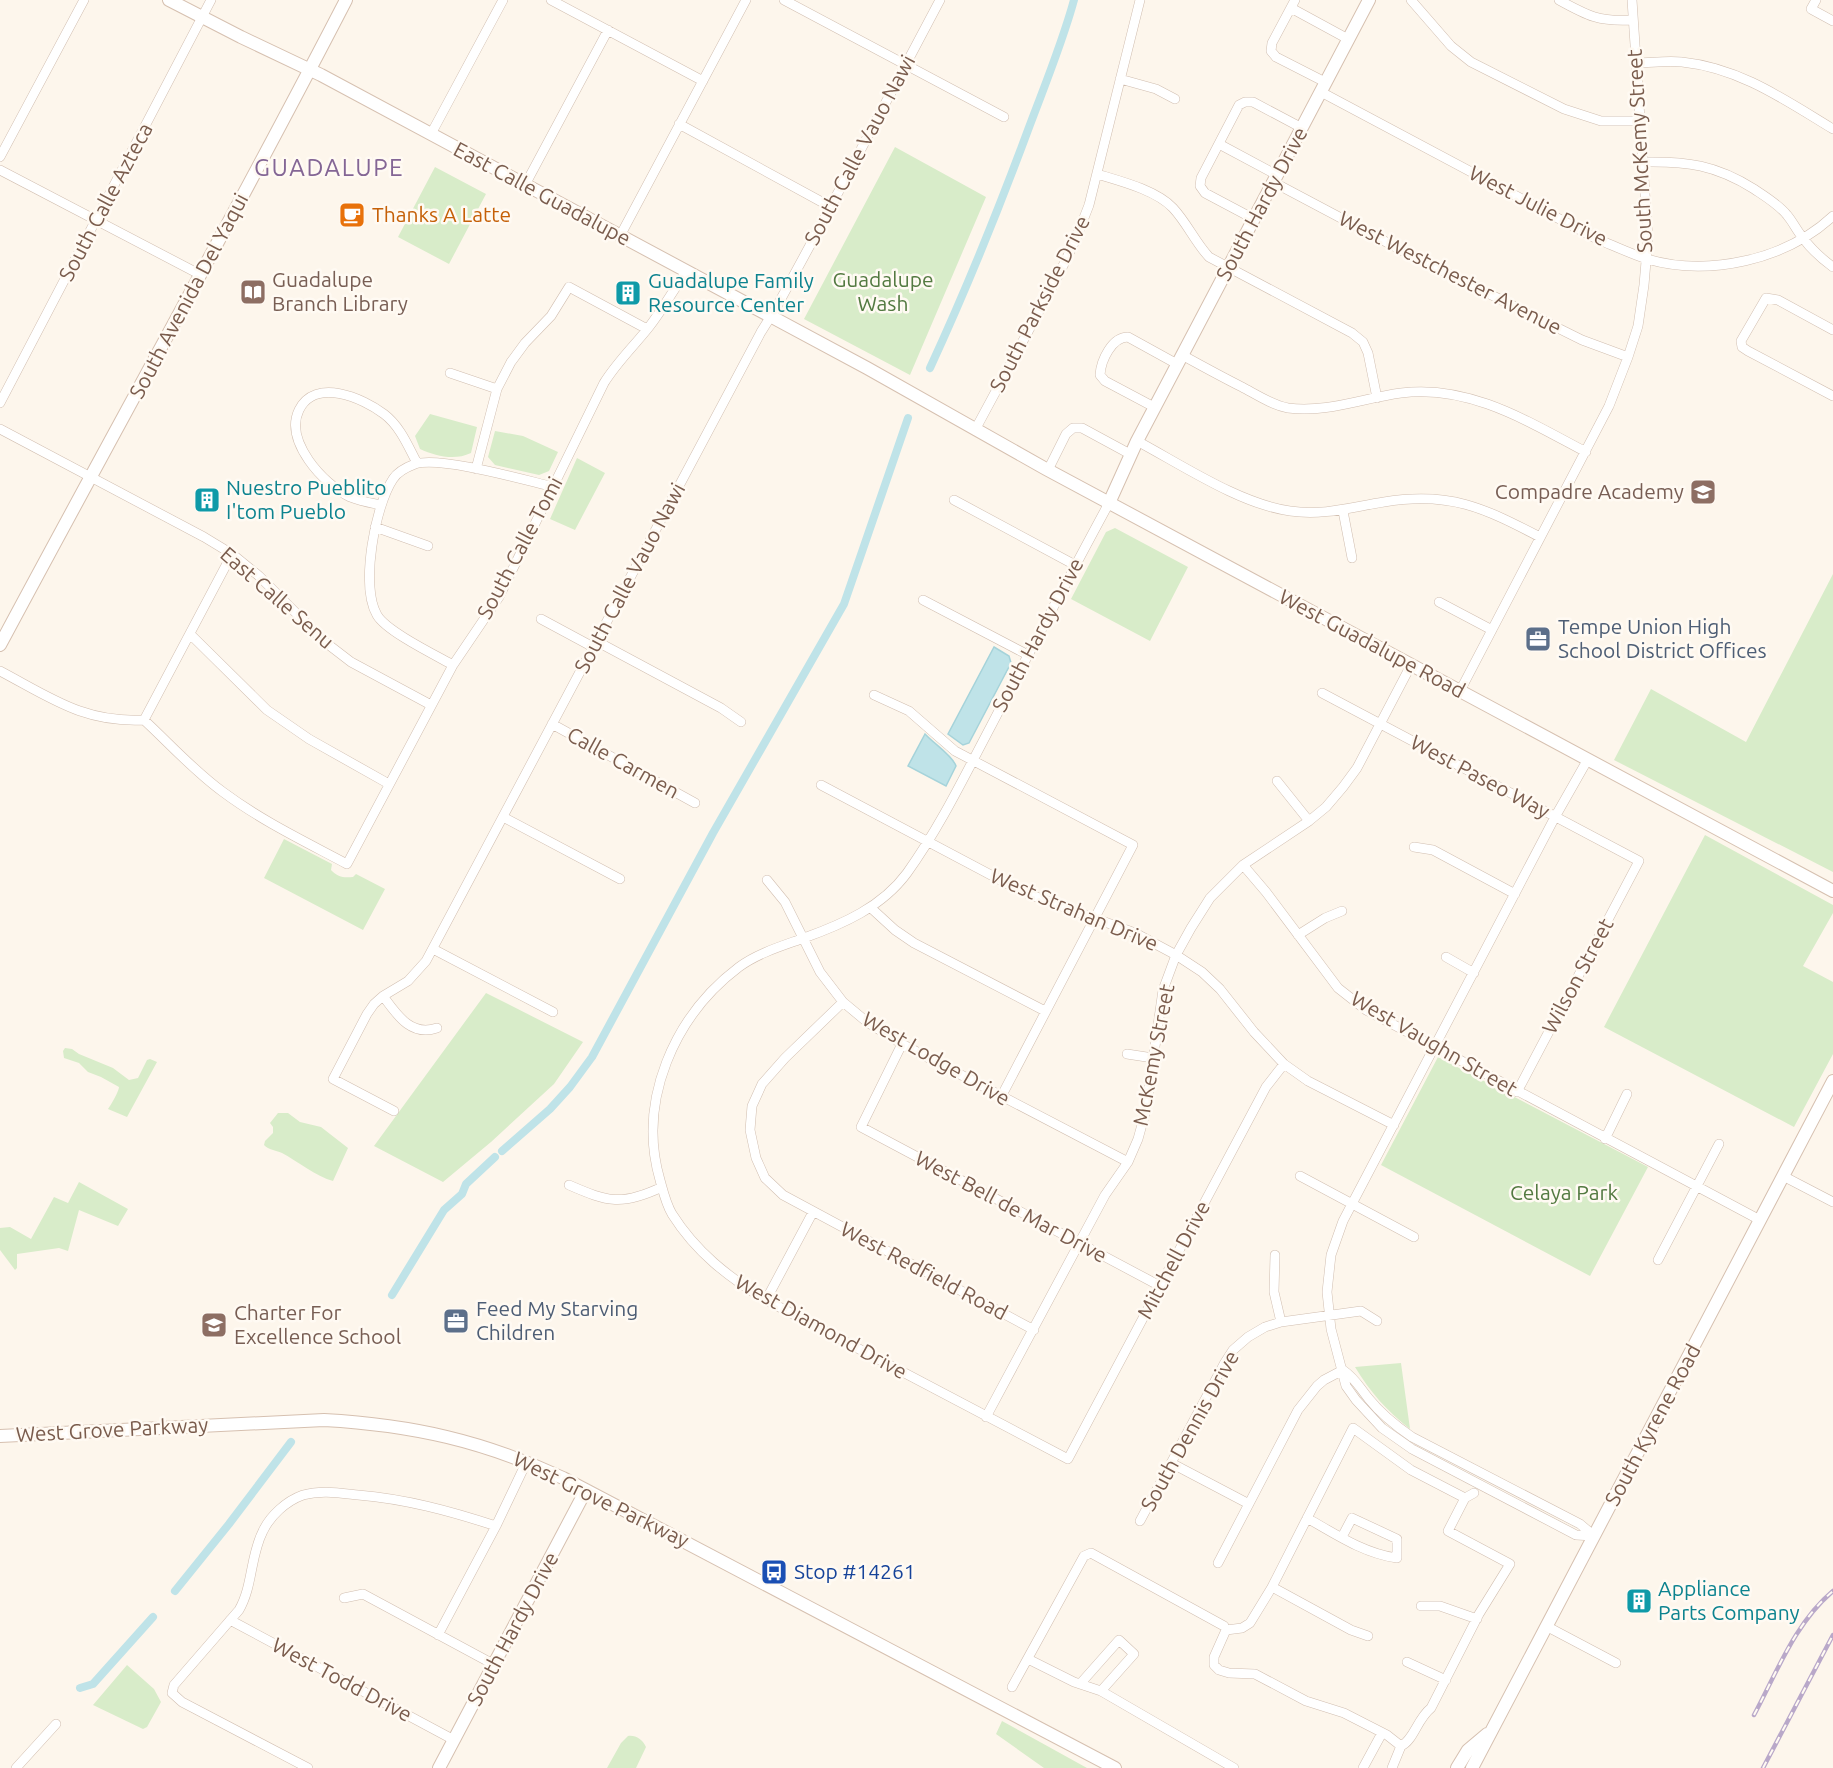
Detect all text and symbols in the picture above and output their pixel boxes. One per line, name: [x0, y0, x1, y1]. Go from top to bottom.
street label: South McKemy Street: [1622, 48, 1656, 254]
street label: South Calle Vauo Nawi: [799, 51, 919, 249]
street label: South Calle Azteca: [53, 118, 157, 285]
street label: South Hardy Drive: [1210, 123, 1312, 284]
street label: East Calle Guadalupe: [450, 136, 635, 250]
district label: GUADALUPE: [254, 154, 404, 181]
street label: West Julie Drive: [1465, 160, 1612, 250]
street label: South Avenida Del Yaqui: [124, 189, 252, 402]
cafe icon: Thanks A Latte: [337, 200, 367, 230]
place label: Thanks A Latte: [372, 202, 511, 226]
street label: West Westchester Avenue: [1335, 205, 1566, 339]
street label: South Parkside Drive: [984, 211, 1094, 396]
place label: Guadalupe Branch Library: [272, 267, 408, 315]
park label: Guadalupe Wash: [832, 267, 934, 315]
place label: Guadalupe Family Resource Center: [648, 268, 814, 316]
library icon: Guadalupe Branch Library: [238, 277, 268, 307]
building icon: Guadalupe Family Resource Center: [613, 278, 643, 308]
street label: South Calle Tomi: [472, 472, 567, 623]
place label: Nuestro Pueblito I'tom Pueblo: [226, 475, 387, 523]
school or university icon: Compadre Academy: [1688, 477, 1718, 507]
street label: South Calle Vauo Nawi: [569, 479, 689, 677]
place label: Compadre Academy: [1495, 479, 1684, 503]
building icon: Nuestro Pueblito I'tom Pueblo: [192, 485, 222, 515]
street label: East Calle Senu: [216, 541, 339, 653]
street label: South Hardy Drive: [986, 554, 1088, 715]
street label: West Guadalupe Road: [1275, 584, 1470, 702]
place label: Tempe Union High School District Offices: [1558, 614, 1767, 662]
office icon: Tempe Union High School District Offices: [1523, 624, 1553, 654]
street label: Calle Carmen: [563, 721, 684, 803]
street label: West Paseo Way: [1407, 729, 1554, 823]
street label: West Strahan Drive: [987, 863, 1162, 955]
street label: Wilson Street: [1537, 914, 1618, 1037]
street label: McKemy Street: [1128, 982, 1179, 1128]
street label: West Vaughn Street: [1347, 986, 1522, 1101]
street label: West Lodge Drive: [859, 1006, 1014, 1110]
street label: West Bell de Mar Drive: [911, 1145, 1111, 1267]
park label: Celaya Park: [1510, 1180, 1618, 1204]
street label: Mitchell Drive: [1132, 1196, 1214, 1323]
street label: West Redfield Road: [837, 1216, 1012, 1324]
street label: West Diamond Drive: [731, 1269, 912, 1383]
place label: Feed My Starving Children: [476, 1296, 638, 1344]
place label: Charter For Excellence School: [234, 1300, 401, 1348]
office icon: Feed My Starving Children: [441, 1306, 471, 1336]
school or university icon: Charter For Excellence School: [199, 1310, 229, 1340]
street label: South Kyrene Road: [1599, 1340, 1705, 1509]
street label: South Dennis Drive: [1135, 1346, 1243, 1515]
street label: West Grove Parkway: [15, 1412, 209, 1446]
street label: West Grove Parkway: [510, 1446, 693, 1552]
street label: South Hardy Drive: [461, 1548, 563, 1709]
bus stop icon: Stop #14261: [759, 1557, 789, 1587]
place label: Stop #14261: [794, 1559, 916, 1583]
place label: Appliance Parts Company: [1658, 1576, 1800, 1624]
building icon: Appliance Parts Company: [1624, 1586, 1654, 1616]
street label: West Todd Drive: [268, 1632, 416, 1726]

